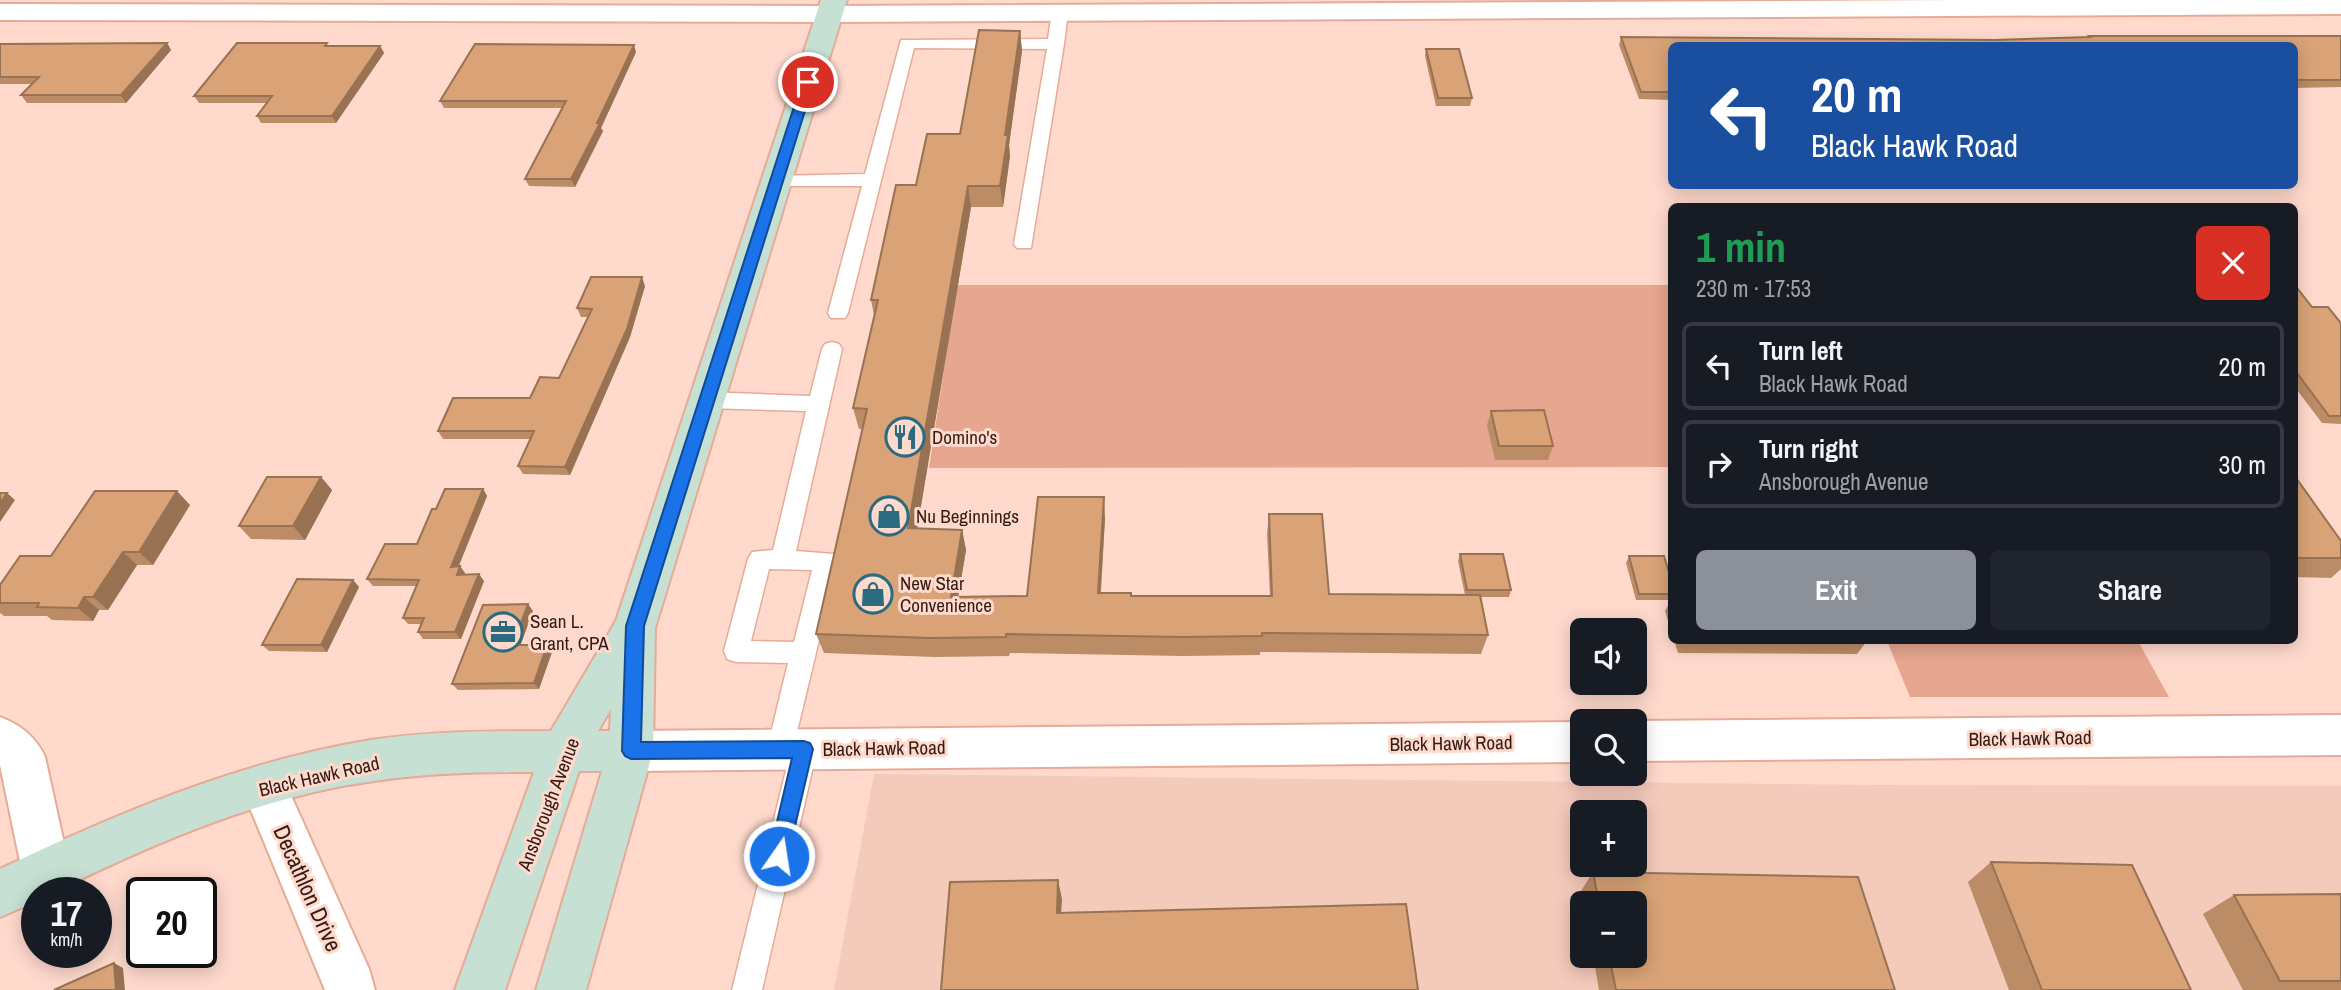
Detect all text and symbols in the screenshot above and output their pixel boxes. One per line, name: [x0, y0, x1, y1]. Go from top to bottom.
pin: [778, 52, 838, 112]
text: 20 m: [1811, 61, 1903, 127]
icon: arrive: [789, 63, 827, 101]
icon: left: [1696, 70, 1787, 161]
text: Black Hawk Road: [1811, 124, 2018, 167]
text: 1 min: [1696, 219, 1786, 275]
button: close: [2196, 226, 2270, 300]
text: 230 m · 17:53: [1696, 273, 1811, 304]
text: Turn left: [1759, 333, 1843, 368]
icon: left: [1700, 347, 1738, 385]
text: 20 m: [2219, 349, 2266, 384]
text: Black Hawk Road: [1759, 368, 1908, 399]
restaurant icon: Domino's: [884, 416, 926, 458]
place label: Domino's: [932, 424, 998, 450]
text: Turn right: [1759, 431, 1858, 466]
icon: right: [1700, 445, 1738, 483]
text: 30 m: [2219, 447, 2266, 482]
text: Ansborough Avenue: [1759, 466, 1929, 497]
shop icon: Nu Beginnings: [868, 495, 910, 537]
place label: Nu Beginnings: [916, 503, 1019, 529]
button: Exit: [1696, 550, 1976, 630]
button: Share: [1990, 550, 2270, 630]
place label: New Star Convenience: [900, 570, 992, 618]
shop icon: New Star Convenience: [852, 573, 894, 615]
place label: Sean L. Grant, CPA: [530, 608, 609, 656]
office icon: Sean L. Grant, CPA: [482, 611, 524, 653]
map controls: [1570, 618, 1647, 968]
button: sound: [1570, 618, 1647, 695]
button: search: [1570, 709, 1647, 786]
street label: Black Hawk Road: [1968, 724, 2092, 752]
street label: Black Hawk Road: [1389, 729, 1513, 757]
street label: Ansborough Avenue: [510, 734, 585, 875]
street label: Black Hawk Road: [822, 734, 946, 762]
street label: Black Hawk Road: [256, 750, 382, 802]
button: +: [1570, 800, 1647, 877]
position arrow: [742, 819, 816, 893]
street label: Decathlon Drive: [266, 820, 350, 956]
speed limit sign: 20: [126, 877, 217, 968]
text: 17: [51, 890, 82, 937]
button: −: [1570, 891, 1647, 968]
text: km/h: [51, 927, 83, 952]

